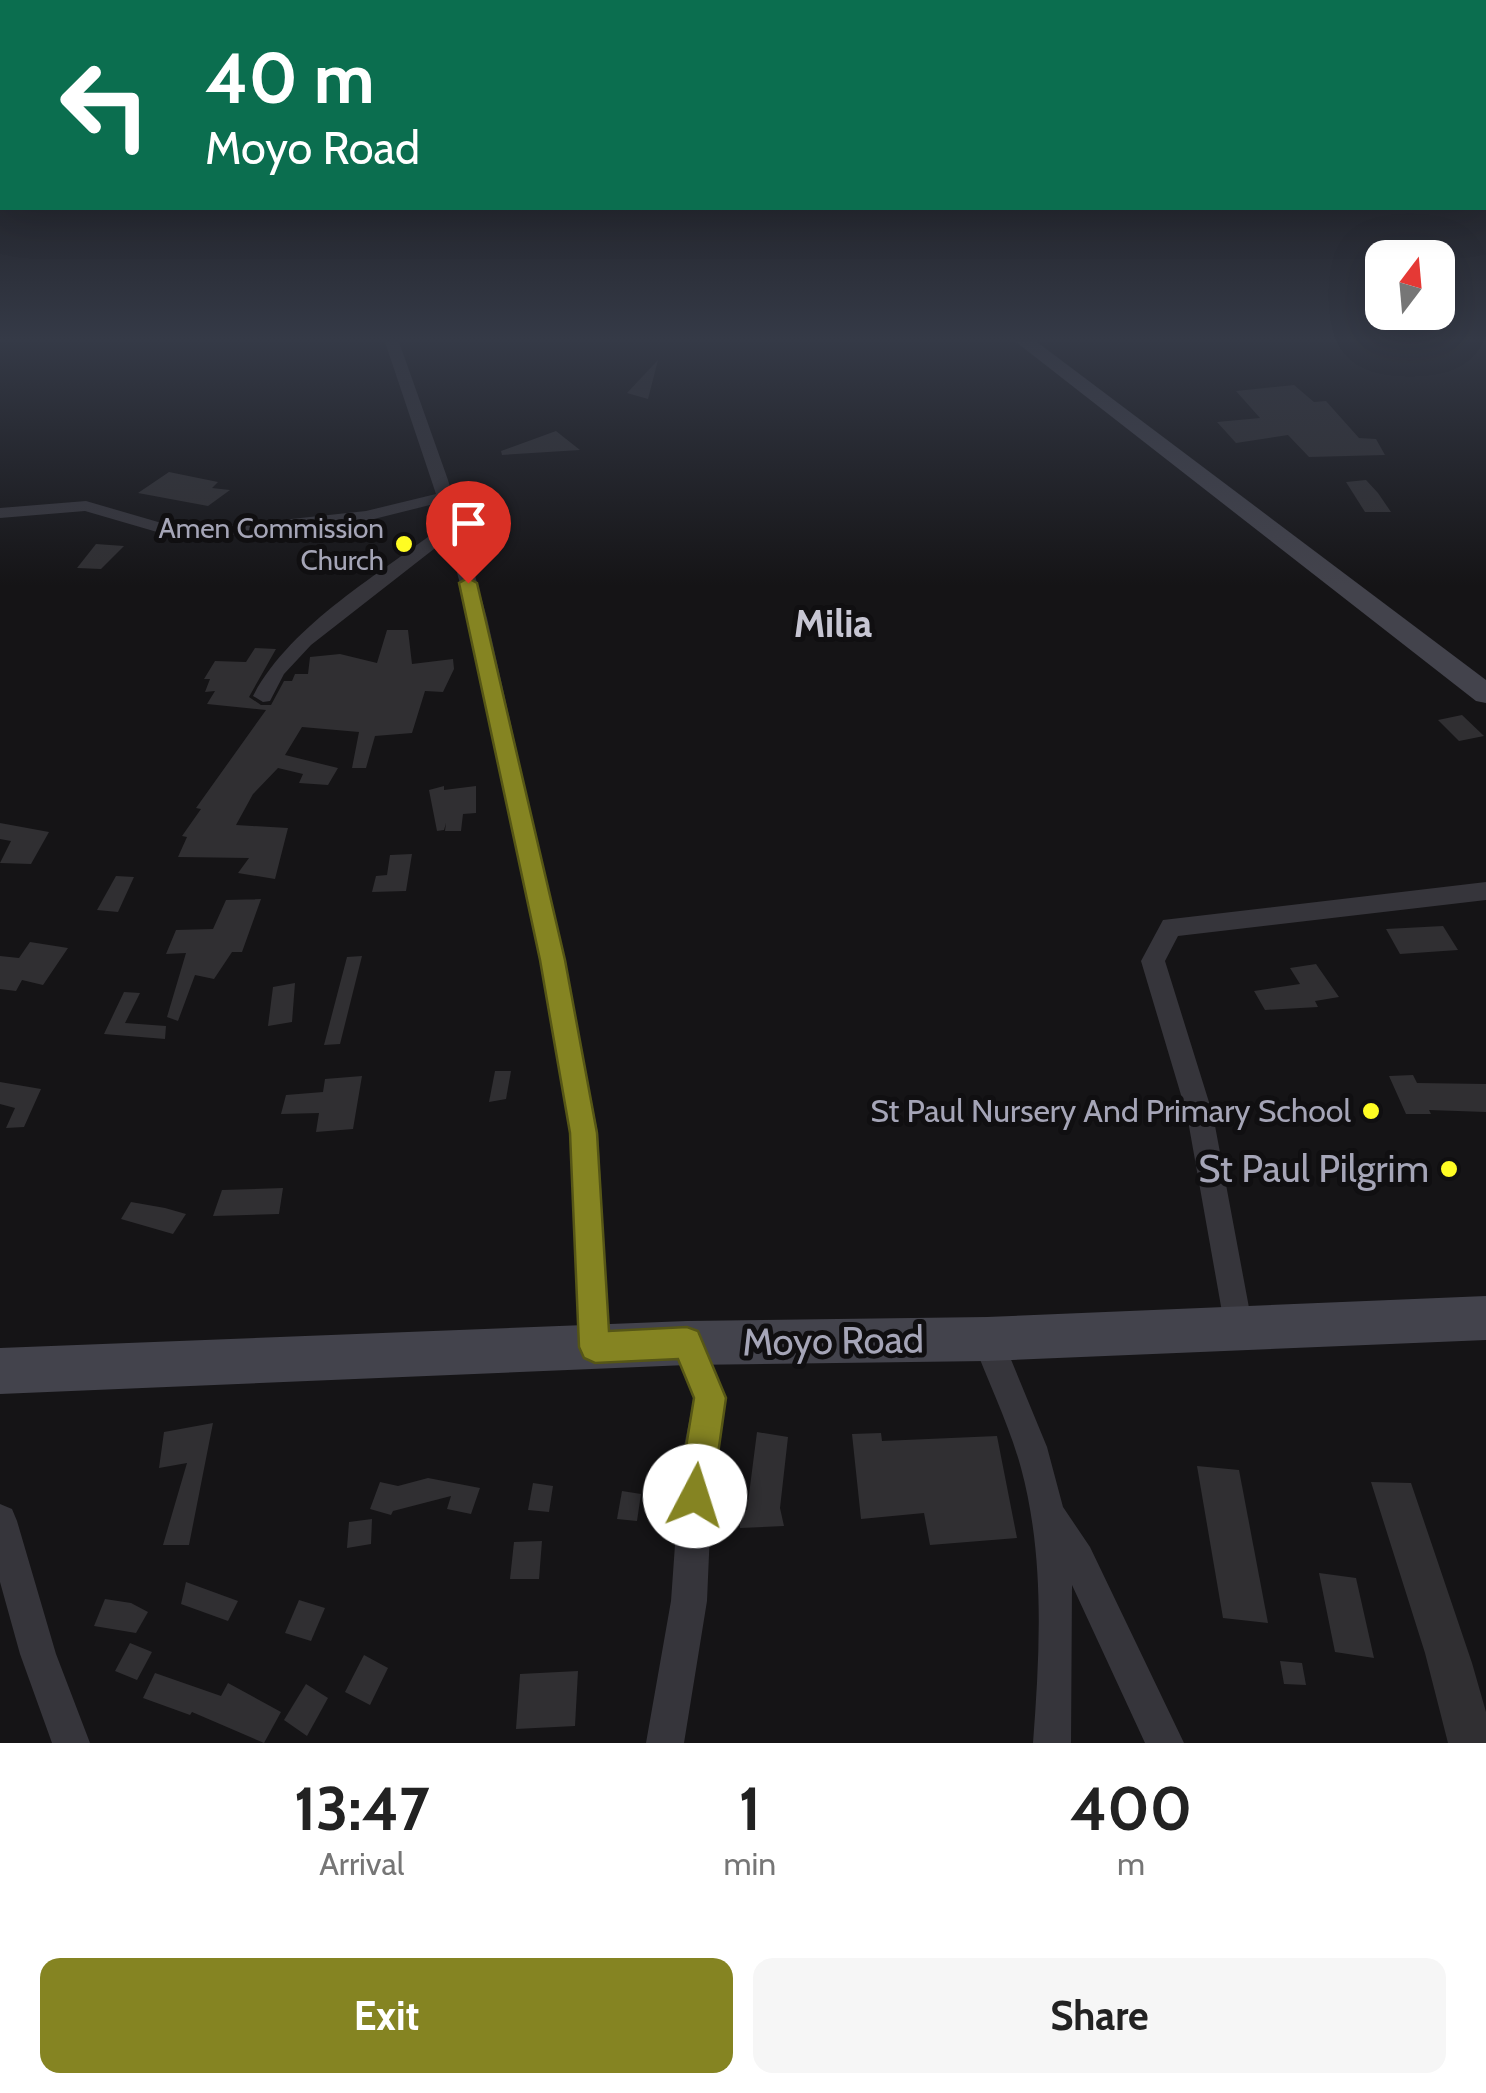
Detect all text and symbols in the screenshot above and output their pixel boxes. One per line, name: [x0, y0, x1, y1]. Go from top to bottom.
text: 40 m: [205, 35, 374, 121]
icon: left: [40, 40, 170, 170]
text: Moyo Road: [205, 121, 420, 175]
north arrow: [1365, 240, 1455, 330]
map controls: [1365, 240, 1455, 330]
pin: [426, 481, 511, 584]
icon: arrive: [441, 496, 496, 551]
place label: Amen Commission Church: [158, 511, 384, 577]
marker: Amen Commission Church: [393, 533, 415, 555]
district label: Milia: [794, 600, 872, 647]
place label: St Paul Nursery And Primary School: [870, 1091, 1351, 1130]
marker: St Paul Nursery And Primary School: [1360, 1100, 1382, 1122]
place label: St Paul Pilgrim: [1198, 1145, 1429, 1192]
marker: St Paul Pilgrim: [1438, 1158, 1460, 1180]
street label: Moyo Road: [742, 1315, 924, 1366]
position arrow: [643, 1444, 747, 1548]
text: 13:47: [294, 1772, 430, 1845]
text: 1: [739, 1772, 761, 1845]
text: 400: [1070, 1772, 1192, 1845]
text: Arrival: [319, 1844, 404, 1883]
text: min: [723, 1844, 776, 1883]
text: m: [1117, 1844, 1145, 1883]
button: Exit: [40, 1958, 733, 2073]
button: Share: [753, 1958, 1446, 2073]

